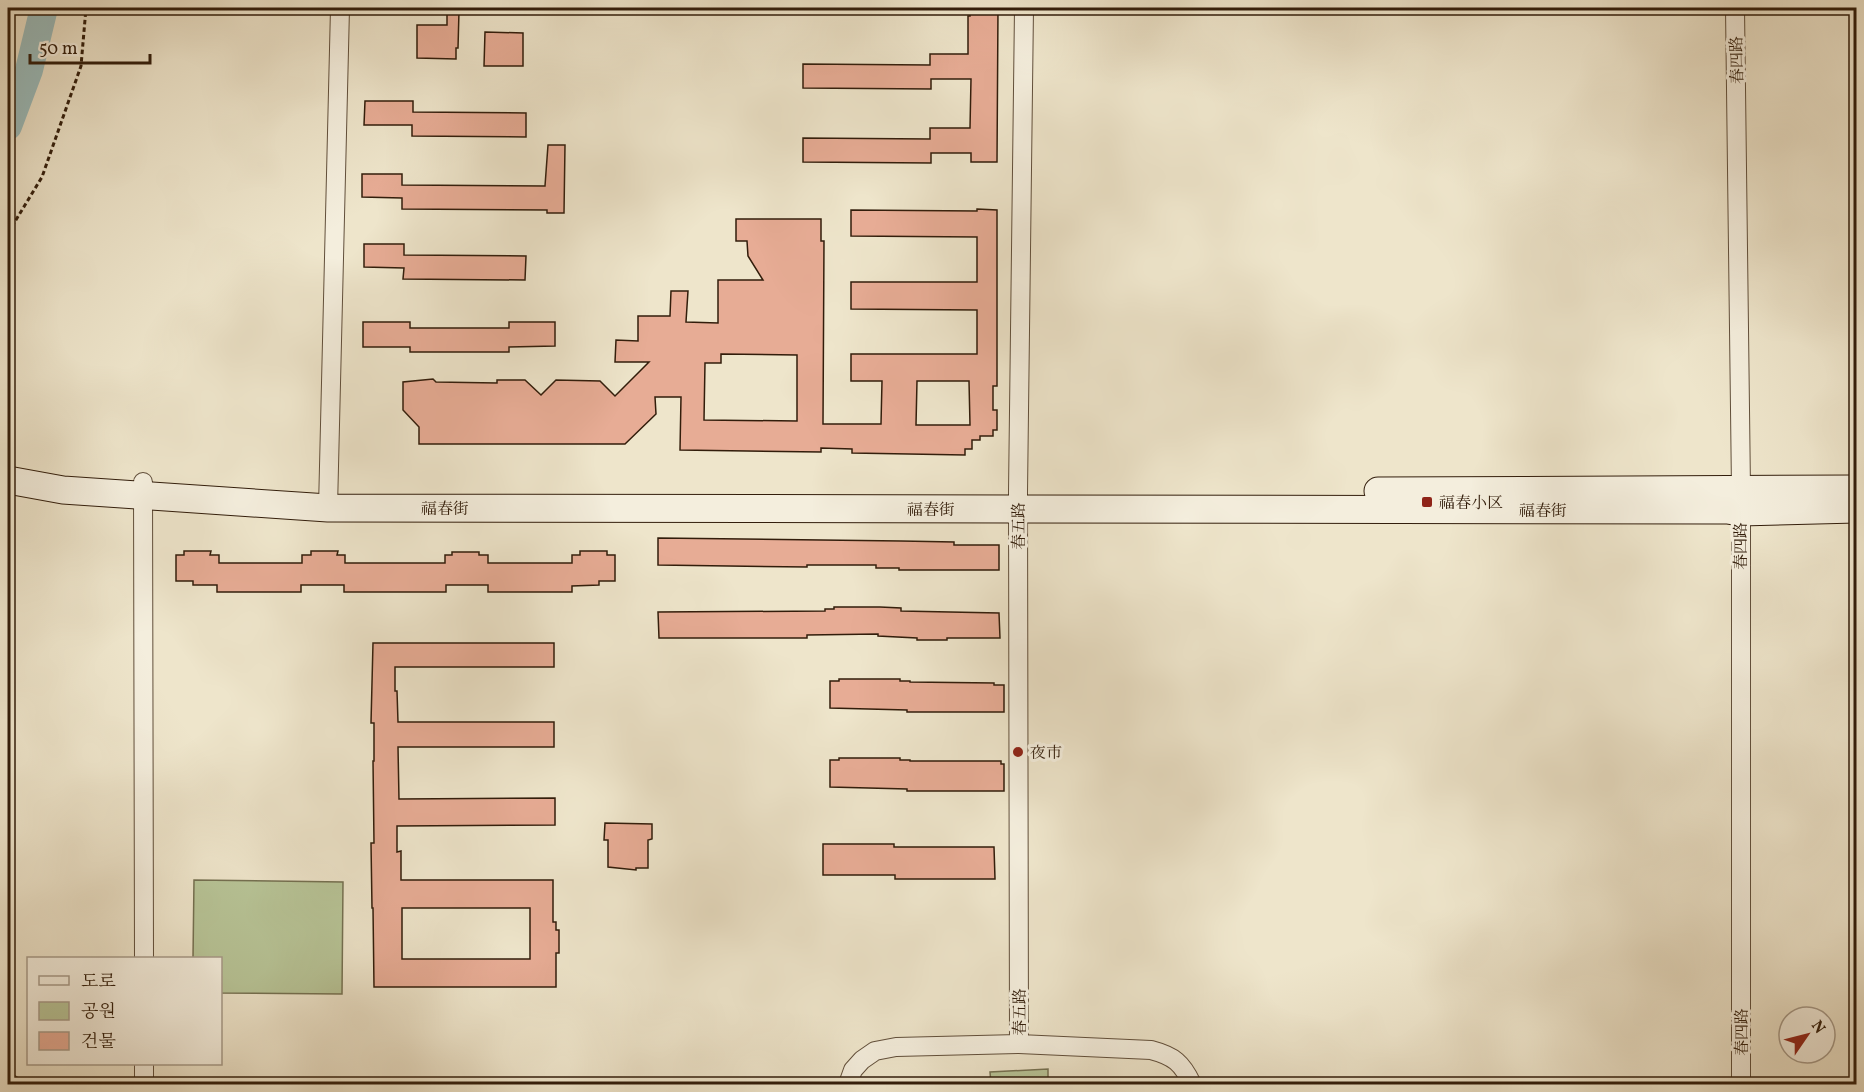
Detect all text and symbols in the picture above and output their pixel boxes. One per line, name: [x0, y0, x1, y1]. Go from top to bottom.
scale bar: [30, 27, 150, 65]
street label: 春四路: [1727, 36, 1749, 84]
text: 50 m: [39, 37, 78, 62]
place label: 福春小区: [1439, 493, 1503, 515]
marker: 福春小区: [1420, 495, 1434, 509]
street label: 福春街: [421, 499, 469, 521]
street label: 福春街: [907, 500, 955, 522]
street label: 福春街: [1519, 501, 1567, 523]
street label: 春五路: [1009, 502, 1031, 550]
street label: 春四路: [1731, 522, 1753, 570]
place label: 夜市: [1030, 743, 1062, 765]
marker: 夜市: [1011, 745, 1025, 759]
legend: [27, 957, 222, 1065]
text: 도로: [81, 970, 116, 995]
street label: 春五路: [1010, 988, 1032, 1036]
text: 공원: [81, 1000, 116, 1025]
north arrow: [1777, 1005, 1837, 1065]
street label: 春四路: [1732, 1008, 1754, 1056]
text: N: [1805, 1016, 1830, 1039]
text: 건물: [81, 1030, 116, 1055]

